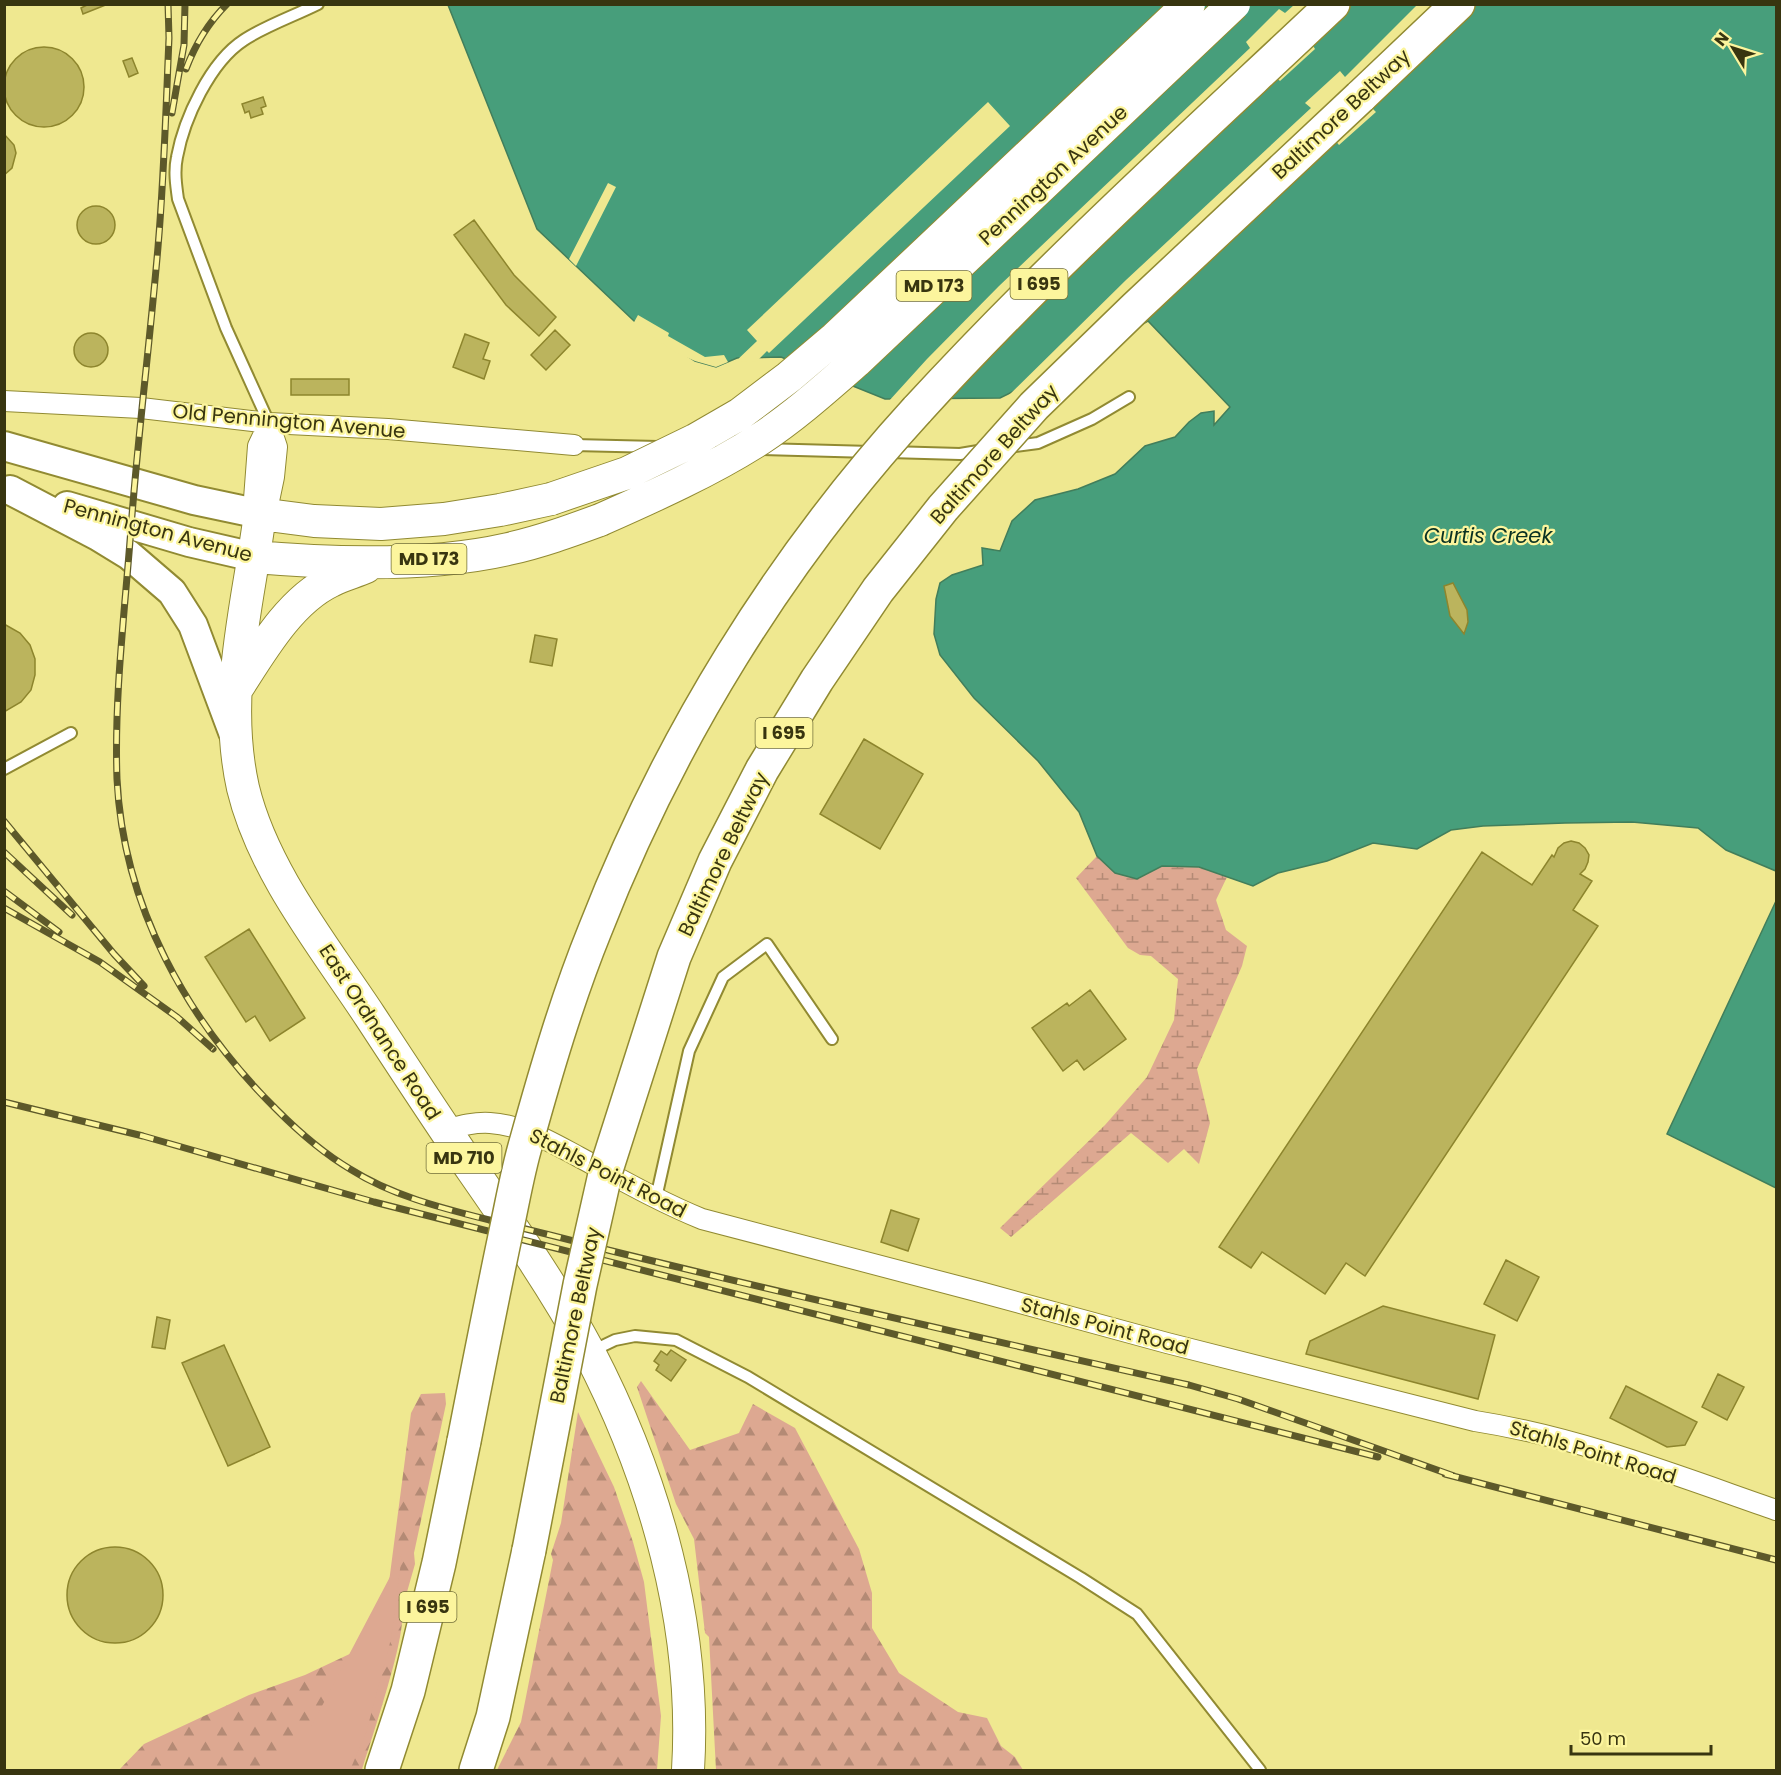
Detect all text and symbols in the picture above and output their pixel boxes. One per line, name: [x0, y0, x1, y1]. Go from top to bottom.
north arrow: [1703, 18, 1763, 78]
text: N: [1709, 27, 1734, 51]
street label: Baltimore Beltway: [1266, 43, 1416, 185]
street label: Pennington Avenue: [972, 99, 1134, 251]
road number: I 695: [1010, 269, 1068, 299]
road number: MD 173: [896, 271, 972, 301]
street label: Baltimore Beltway: [924, 378, 1064, 530]
street label: Old Pennington Avenue: [171, 397, 407, 445]
street label: Pennington Avenue: [61, 491, 255, 569]
water label: Curtis Creek: [1424, 521, 1553, 550]
road number: MD 173: [392, 544, 466, 574]
road number: I 695: [756, 718, 812, 748]
street label: Baltimore Beltway: [671, 767, 775, 941]
street label: East Ordnance Road: [313, 939, 447, 1125]
street label: Stahls Point Road: [525, 1121, 691, 1225]
road number: MD 710: [426, 1143, 502, 1173]
street label: Baltimore Beltway: [543, 1224, 607, 1406]
street label: Stahls Point Road: [1018, 1290, 1192, 1362]
street label: Stahls Point Road: [1506, 1413, 1680, 1491]
road number: I 695: [400, 1592, 456, 1622]
scale bar: [1571, 1718, 1710, 1756]
text: 50 m: [1580, 1726, 1626, 1751]

